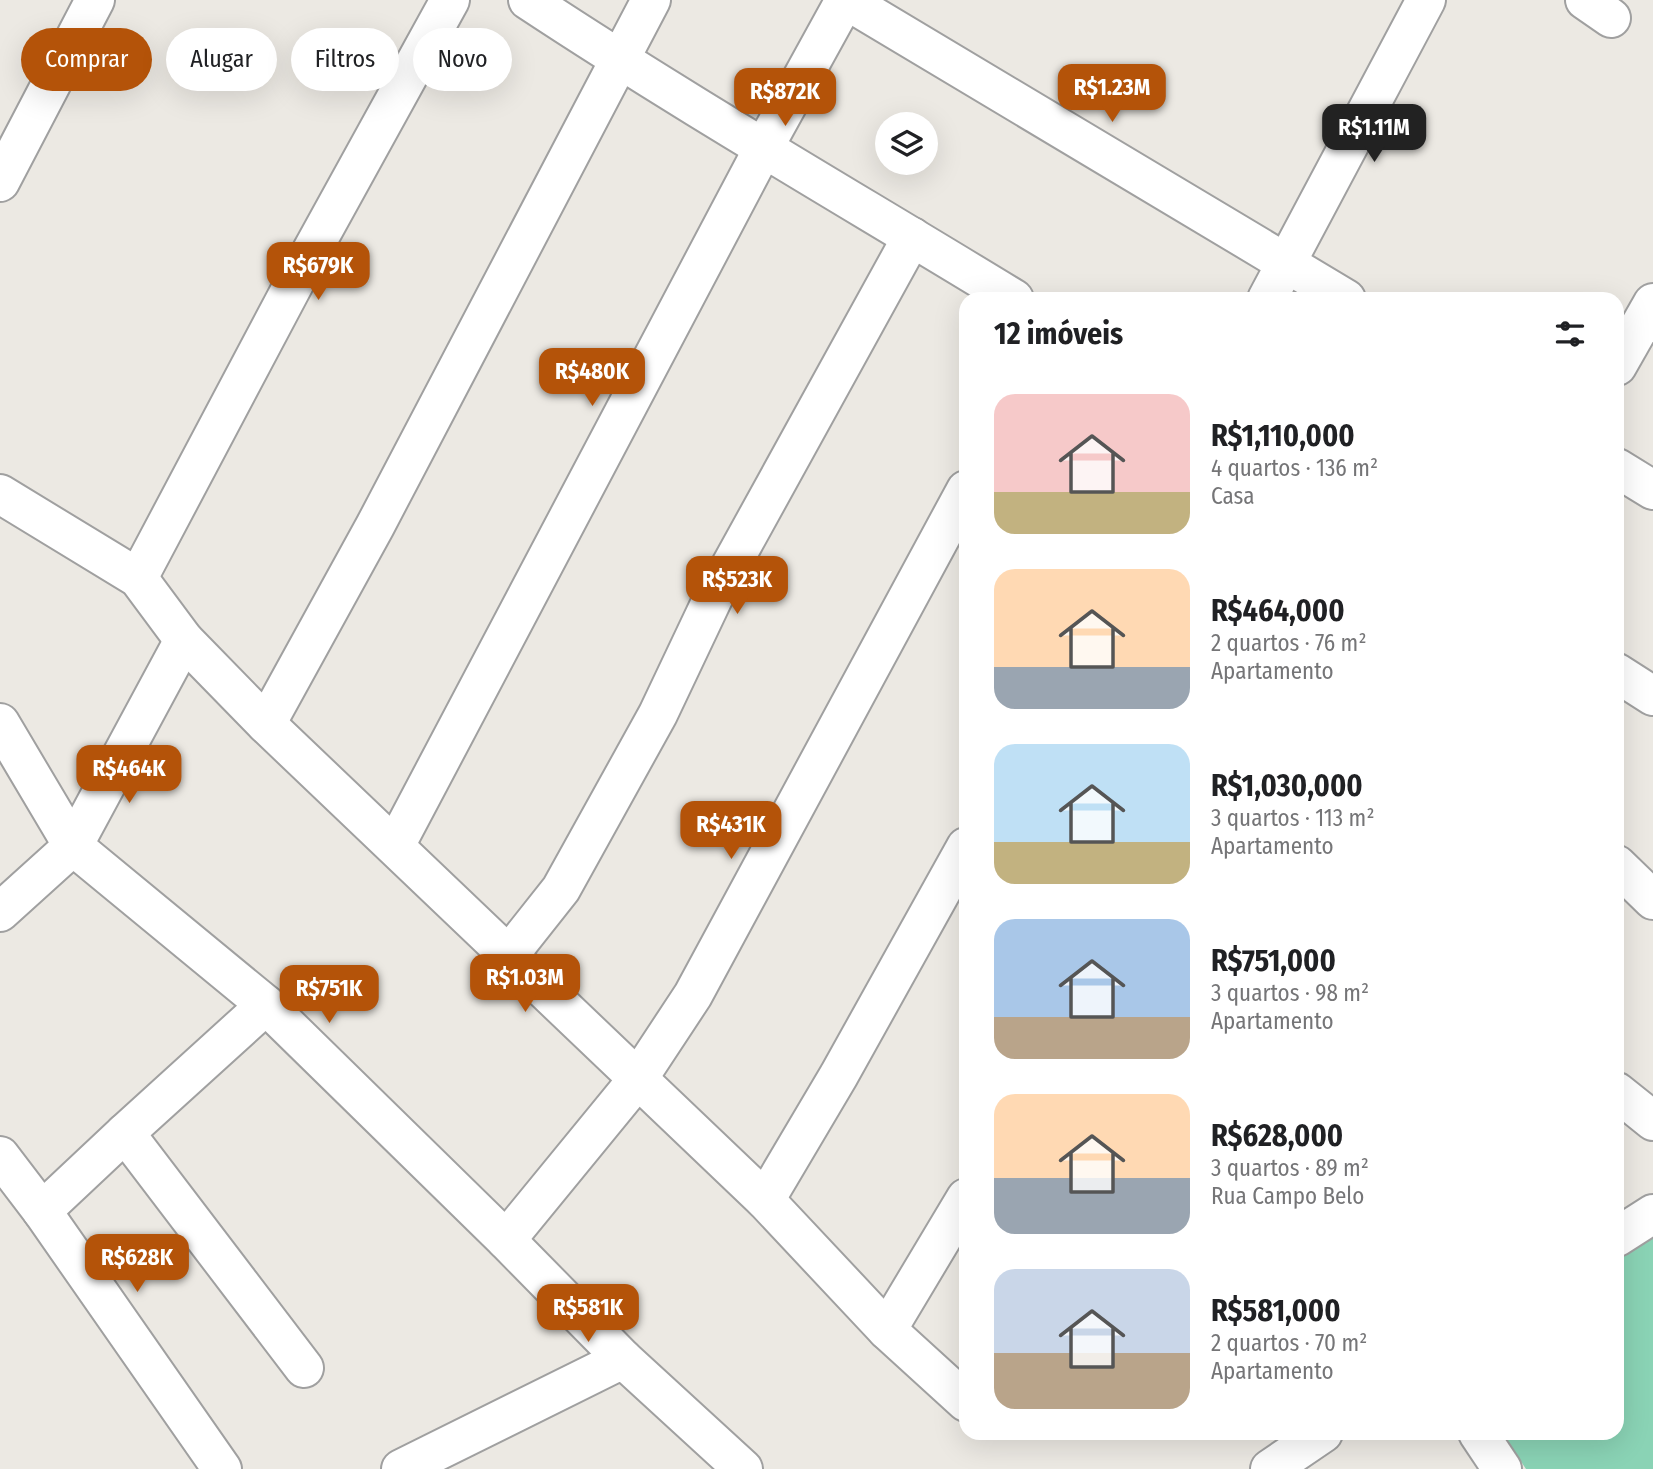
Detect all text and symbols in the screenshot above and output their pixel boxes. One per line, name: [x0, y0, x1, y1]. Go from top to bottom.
chip: Comprar: [21, 28, 152, 91]
chip: Alugar: [166, 28, 277, 91]
chip: Filtros: [291, 28, 399, 91]
chip: Novo: [413, 28, 512, 91]
pin: R$1.23M: [1047, 64, 1177, 124]
pin: R$872K: [728, 68, 842, 128]
text: R$1.23M: [1074, 73, 1150, 101]
text: R$872K: [750, 77, 820, 105]
pin: R$1.11M: [1309, 104, 1439, 164]
map controls: [875, 112, 938, 175]
button: layers: [875, 112, 938, 175]
text: R$1.11M: [1338, 113, 1410, 141]
pin: R$679K: [261, 243, 375, 302]
text: R$679K: [283, 251, 353, 279]
icon: filters: [1551, 315, 1589, 353]
text: 12 imóveis: [994, 316, 1123, 352]
pin: R$480K: [535, 348, 649, 408]
text: R$480K: [555, 357, 629, 385]
text: R$1,110,000: [1211, 418, 1355, 454]
icon: home: [1050, 422, 1134, 506]
text: 4 quartos · 136 m²: [1211, 454, 1378, 482]
text: Casa: [1211, 482, 1255, 510]
pin: R$523K: [680, 556, 794, 616]
text: R$523K: [702, 565, 772, 593]
text: R$464,000: [1211, 593, 1345, 629]
icon: home: [1050, 597, 1134, 681]
text: 2 quartos · 76 m²: [1211, 629, 1366, 657]
text: Apartamento: [1211, 657, 1334, 685]
pin: R$464K: [72, 746, 186, 805]
text: R$464K: [92, 754, 166, 782]
text: R$1,030,000: [1211, 768, 1363, 804]
icon: home: [1050, 772, 1134, 856]
pin: R$431K: [674, 802, 788, 861]
text: 3 quartos · 113 m²: [1211, 804, 1375, 832]
text: R$431K: [696, 810, 766, 838]
text: Apartamento: [1211, 832, 1334, 860]
text: R$751,000: [1211, 943, 1336, 979]
icon: home: [1050, 947, 1134, 1031]
pin: R$1.03M: [460, 954, 590, 1014]
text: R$1.03M: [486, 963, 564, 991]
pin: R$751K: [272, 965, 386, 1025]
text: R$751K: [296, 974, 362, 1002]
text: 3 quartos · 98 m²: [1211, 979, 1369, 1007]
text: Apartamento: [1211, 1007, 1334, 1035]
text: R$628,000: [1211, 1118, 1343, 1154]
icon: home: [1050, 1122, 1134, 1206]
text: 3 quartos · 89 m²: [1211, 1154, 1369, 1182]
text: Rua Campo Belo: [1211, 1182, 1364, 1210]
pin: R$628K: [80, 1234, 194, 1294]
text: R$628K: [101, 1243, 173, 1271]
pin: R$581K: [531, 1284, 645, 1344]
text: R$581K: [553, 1293, 623, 1321]
text: R$581,000: [1211, 1293, 1341, 1329]
icon: home: [1050, 1297, 1134, 1381]
text: 2 quartos · 70 m²: [1211, 1329, 1367, 1357]
text: Apartamento: [1211, 1357, 1334, 1385]

